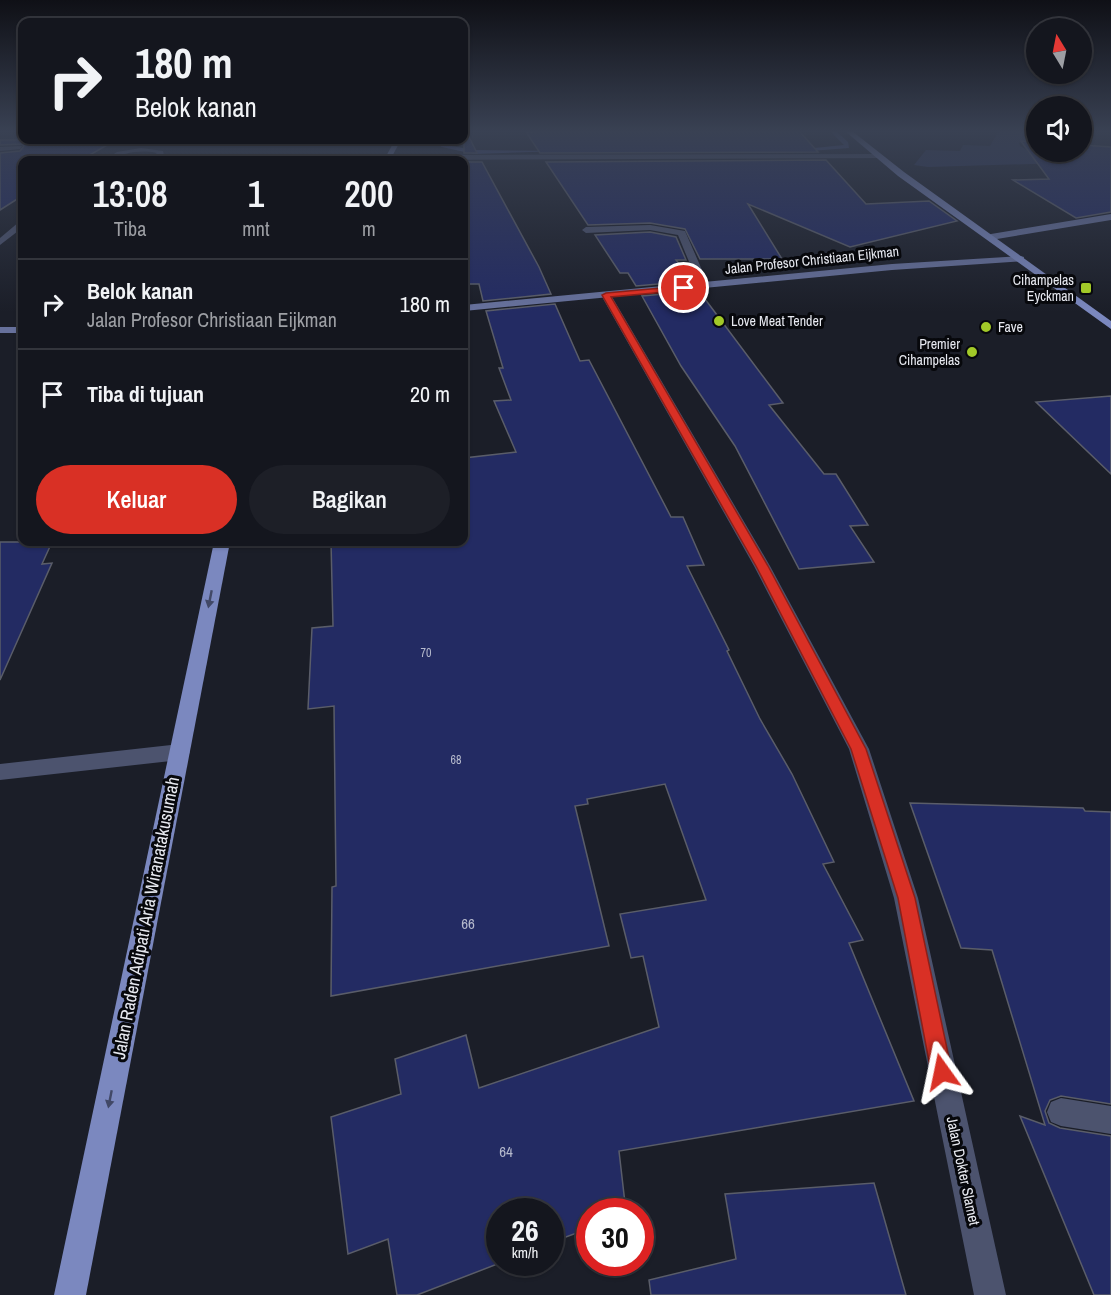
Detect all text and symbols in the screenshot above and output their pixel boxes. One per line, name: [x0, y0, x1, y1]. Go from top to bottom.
north arrow: [1026, 18, 1092, 84]
map controls: [1026, 18, 1092, 162]
text: 180 m: [135, 35, 233, 91]
icon: right: [36, 42, 114, 120]
text: Belok kanan: [135, 89, 257, 125]
button: sound: [1026, 96, 1092, 162]
text: 13:08: [93, 170, 168, 218]
text: 1: [248, 170, 264, 218]
text: 200: [344, 170, 393, 218]
text: Tiba: [114, 215, 146, 242]
text: mnt: [242, 215, 270, 242]
text: m: [362, 215, 376, 242]
street label: Jalan Profesor Christiaan Eijkman: [724, 242, 900, 278]
pin: [658, 262, 709, 313]
icon: arrive: [667, 271, 700, 304]
place label: Cihampelas Eyckman: [1013, 271, 1074, 305]
text: Belok kanan: [87, 276, 193, 306]
marker: Cihampelas Eyckman: [1079, 281, 1093, 295]
icon: right: [36, 288, 69, 321]
text: 180 m: [400, 289, 450, 319]
text: Jalan Profesor Christiaan Eijkman: [87, 306, 337, 333]
place label: Love Meat Tender: [731, 312, 823, 330]
marker: Love Meat Tender: [712, 314, 726, 328]
place label: Fave: [998, 318, 1023, 336]
marker: Fave: [979, 320, 993, 334]
place label: Premier Cihampelas: [899, 335, 960, 369]
marker: Premier Cihampelas: [965, 345, 979, 359]
icon: arrive: [36, 378, 69, 411]
text: Tiba di tujuan: [87, 379, 204, 409]
text: 20 m: [410, 379, 450, 409]
button: Keluar: [36, 465, 237, 534]
button: Bagikan: [249, 465, 450, 534]
one-way arrow: [205, 590, 215, 608]
house number: 70: [421, 645, 431, 661]
house number: 68: [451, 752, 461, 768]
street label: Jalan Raden Adipati Aria Wiranatakusumah: [106, 775, 185, 1061]
house number: 66: [461, 913, 475, 934]
position arrow: [910, 1040, 974, 1104]
one-way arrow: [105, 1090, 114, 1109]
street label: Jalan Dokter Slamet: [942, 1115, 985, 1228]
house number: 64: [499, 1141, 513, 1162]
speed limit sign: 30: [576, 1198, 654, 1276]
text: 26: [511, 1210, 539, 1250]
text: km/h: [512, 1242, 538, 1263]

